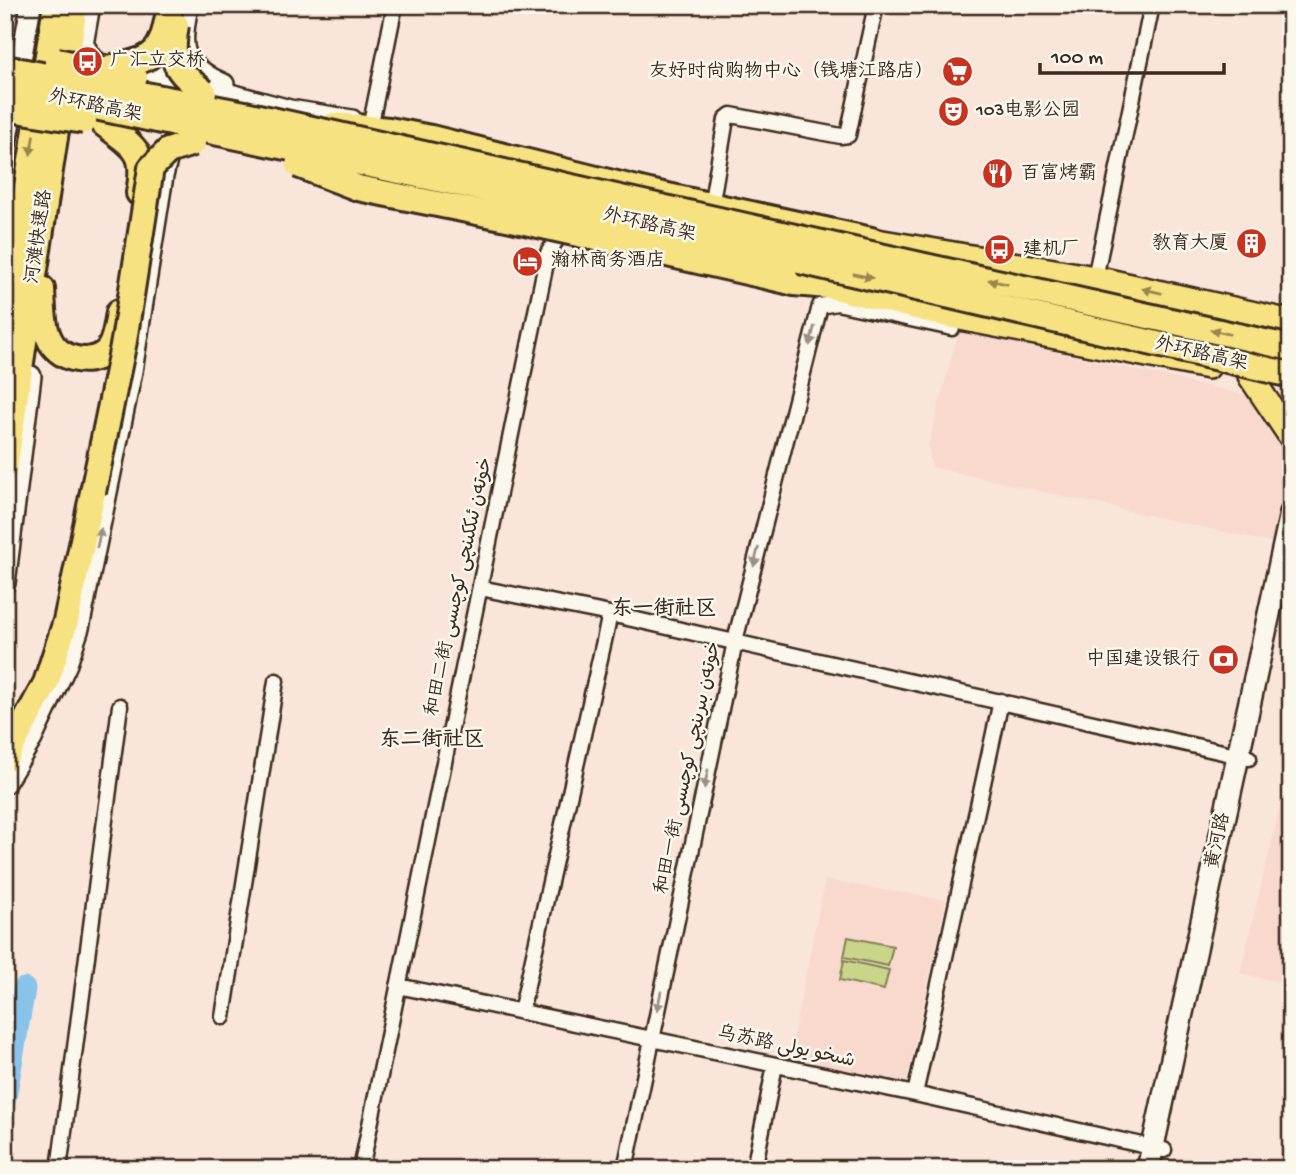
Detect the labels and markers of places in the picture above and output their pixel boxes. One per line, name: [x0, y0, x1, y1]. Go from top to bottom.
bus stop icon: 广汇立交桥: [70, 44, 104, 78]
place label: 广汇立交桥: [110, 49, 205, 73]
supermarket icon: 友好时尚购物中心（钱塘江路店）: [940, 55, 974, 89]
place label: 友好时尚购物中心（钱塘江路店）: [649, 60, 934, 84]
theatre icon: 103电影公园: [936, 94, 970, 128]
place label: 103电影公园: [975, 99, 1080, 123]
restaurant icon: 百富烤霸: [981, 157, 1015, 191]
place label: 百富烤霸: [1021, 162, 1097, 186]
building icon: 教育大厦: [1234, 227, 1268, 261]
place label: 教育大厦: [1152, 232, 1228, 256]
bus stop icon: 建机厂: [983, 233, 1017, 267]
place label: 建机厂: [1023, 238, 1080, 262]
hotel icon: 瀚林商务酒店: [511, 244, 545, 278]
place label: 瀚林商务酒店: [551, 249, 665, 273]
bank icon: 中国建设银行: [1206, 643, 1240, 677]
place label: 中国建设银行: [1086, 648, 1200, 672]

